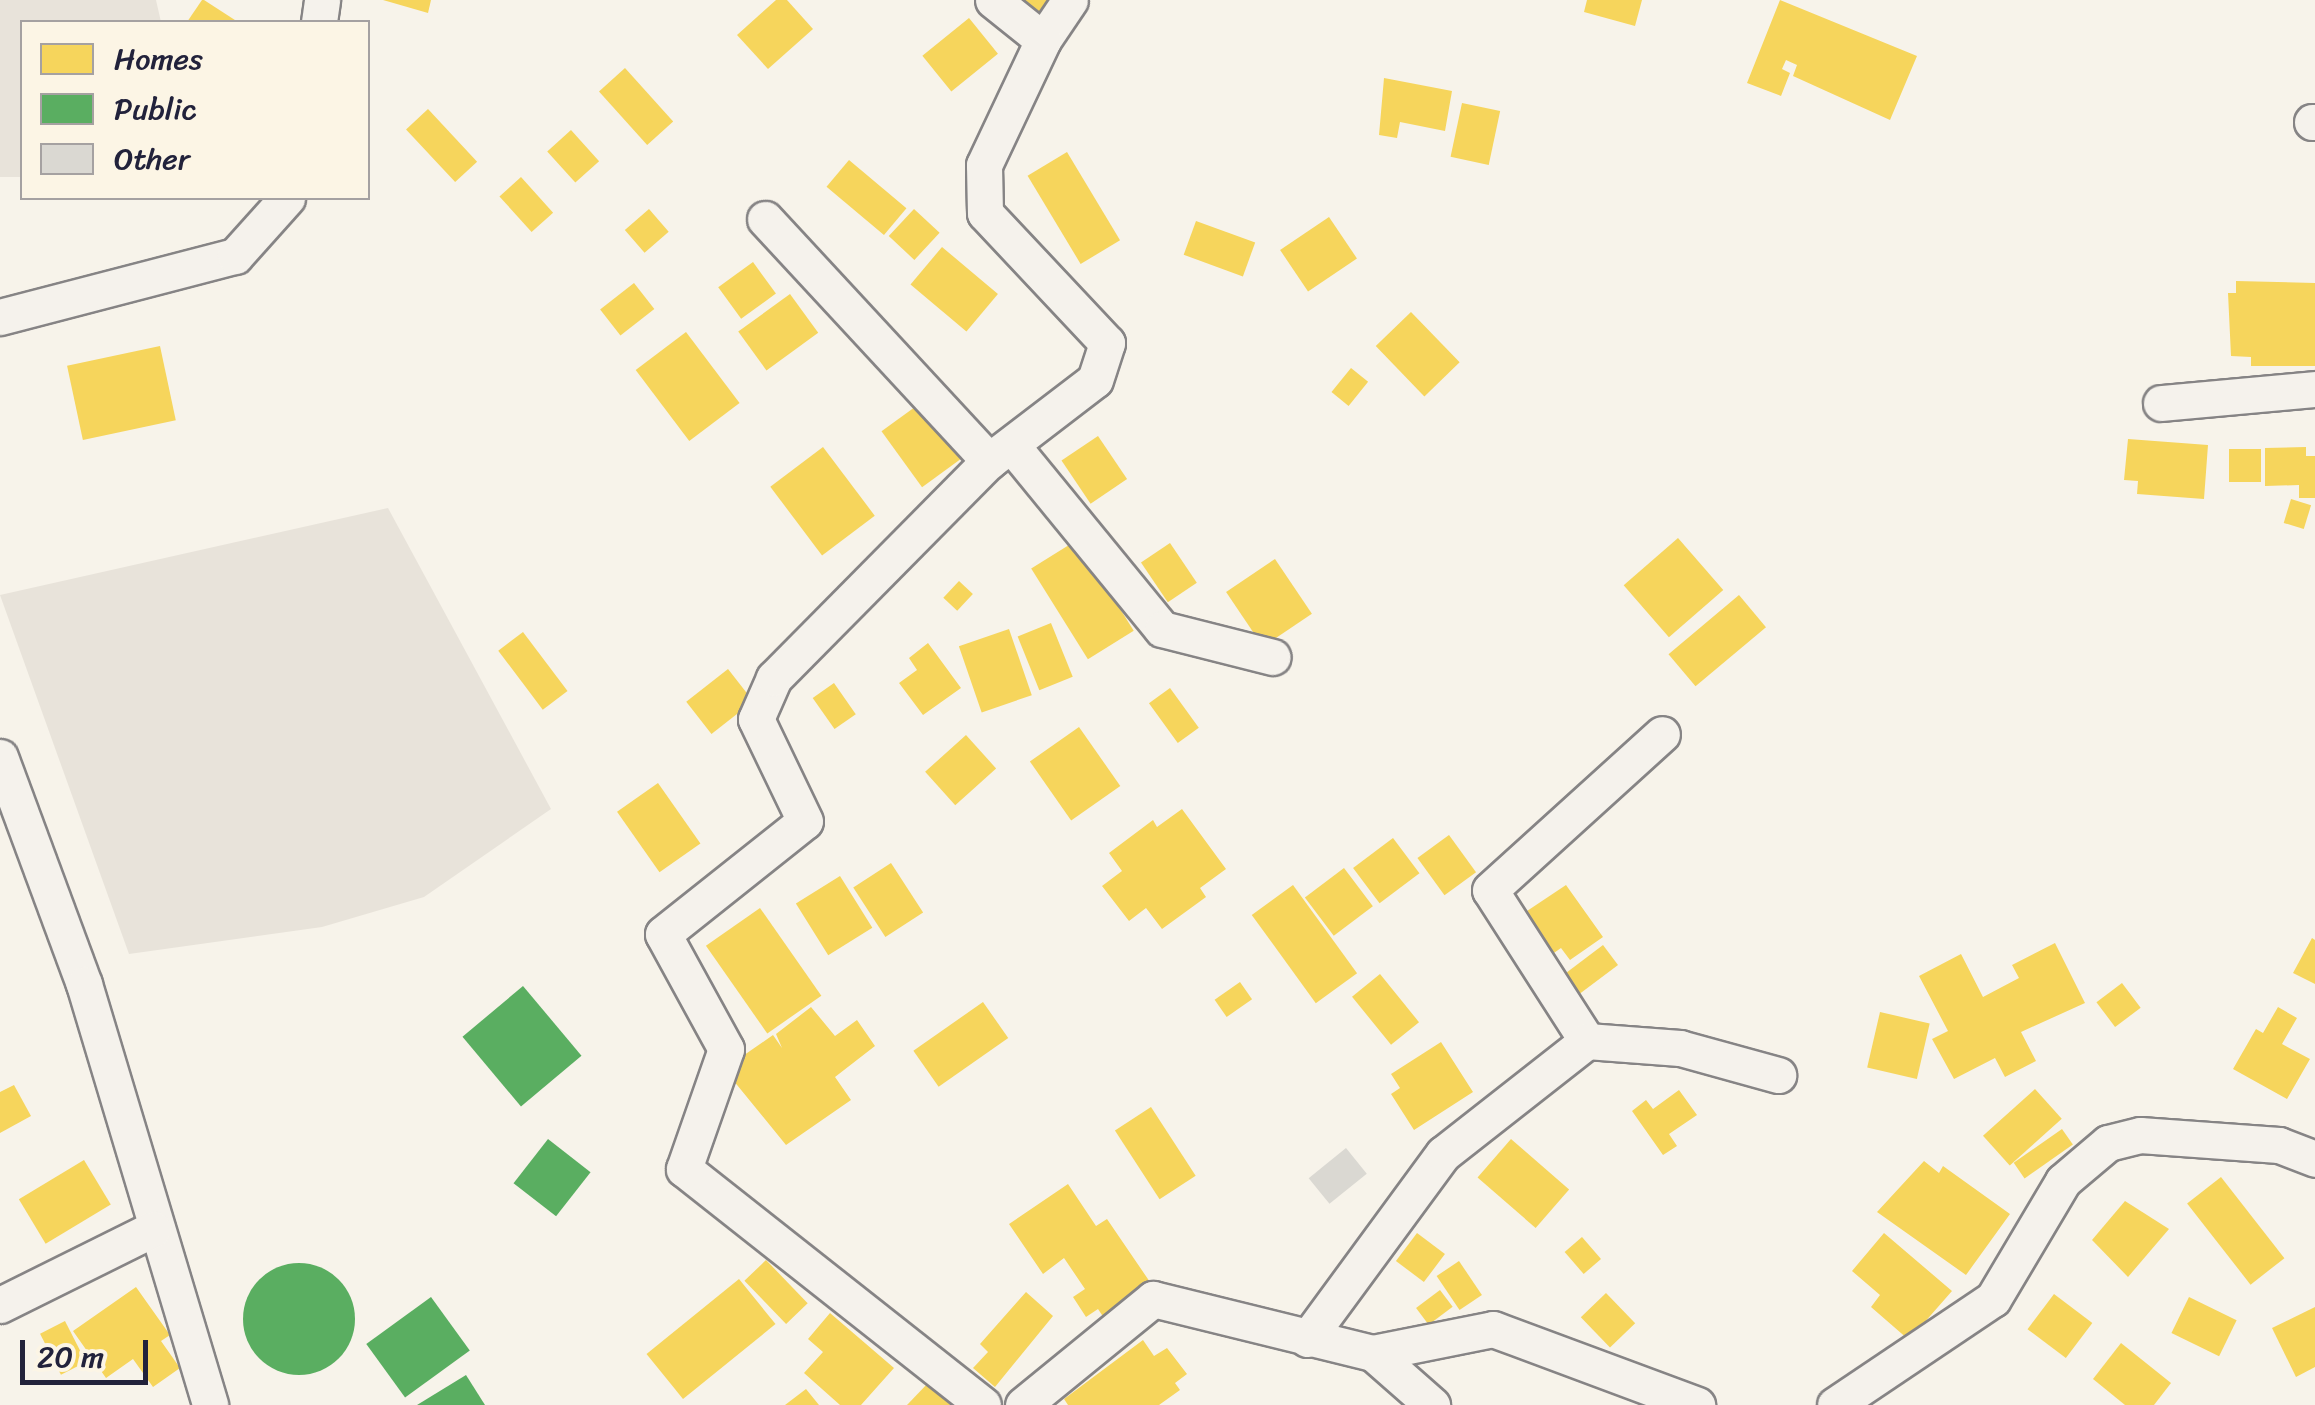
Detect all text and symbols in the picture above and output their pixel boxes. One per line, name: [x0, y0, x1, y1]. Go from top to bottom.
legend: [20, 20, 370, 200]
text: Homes: [114, 32, 203, 86]
text: Public: [114, 82, 197, 136]
text: Other: [114, 132, 190, 186]
scale bar: [25, 1320, 152, 1382]
text: 20 m: [37, 1330, 104, 1384]

